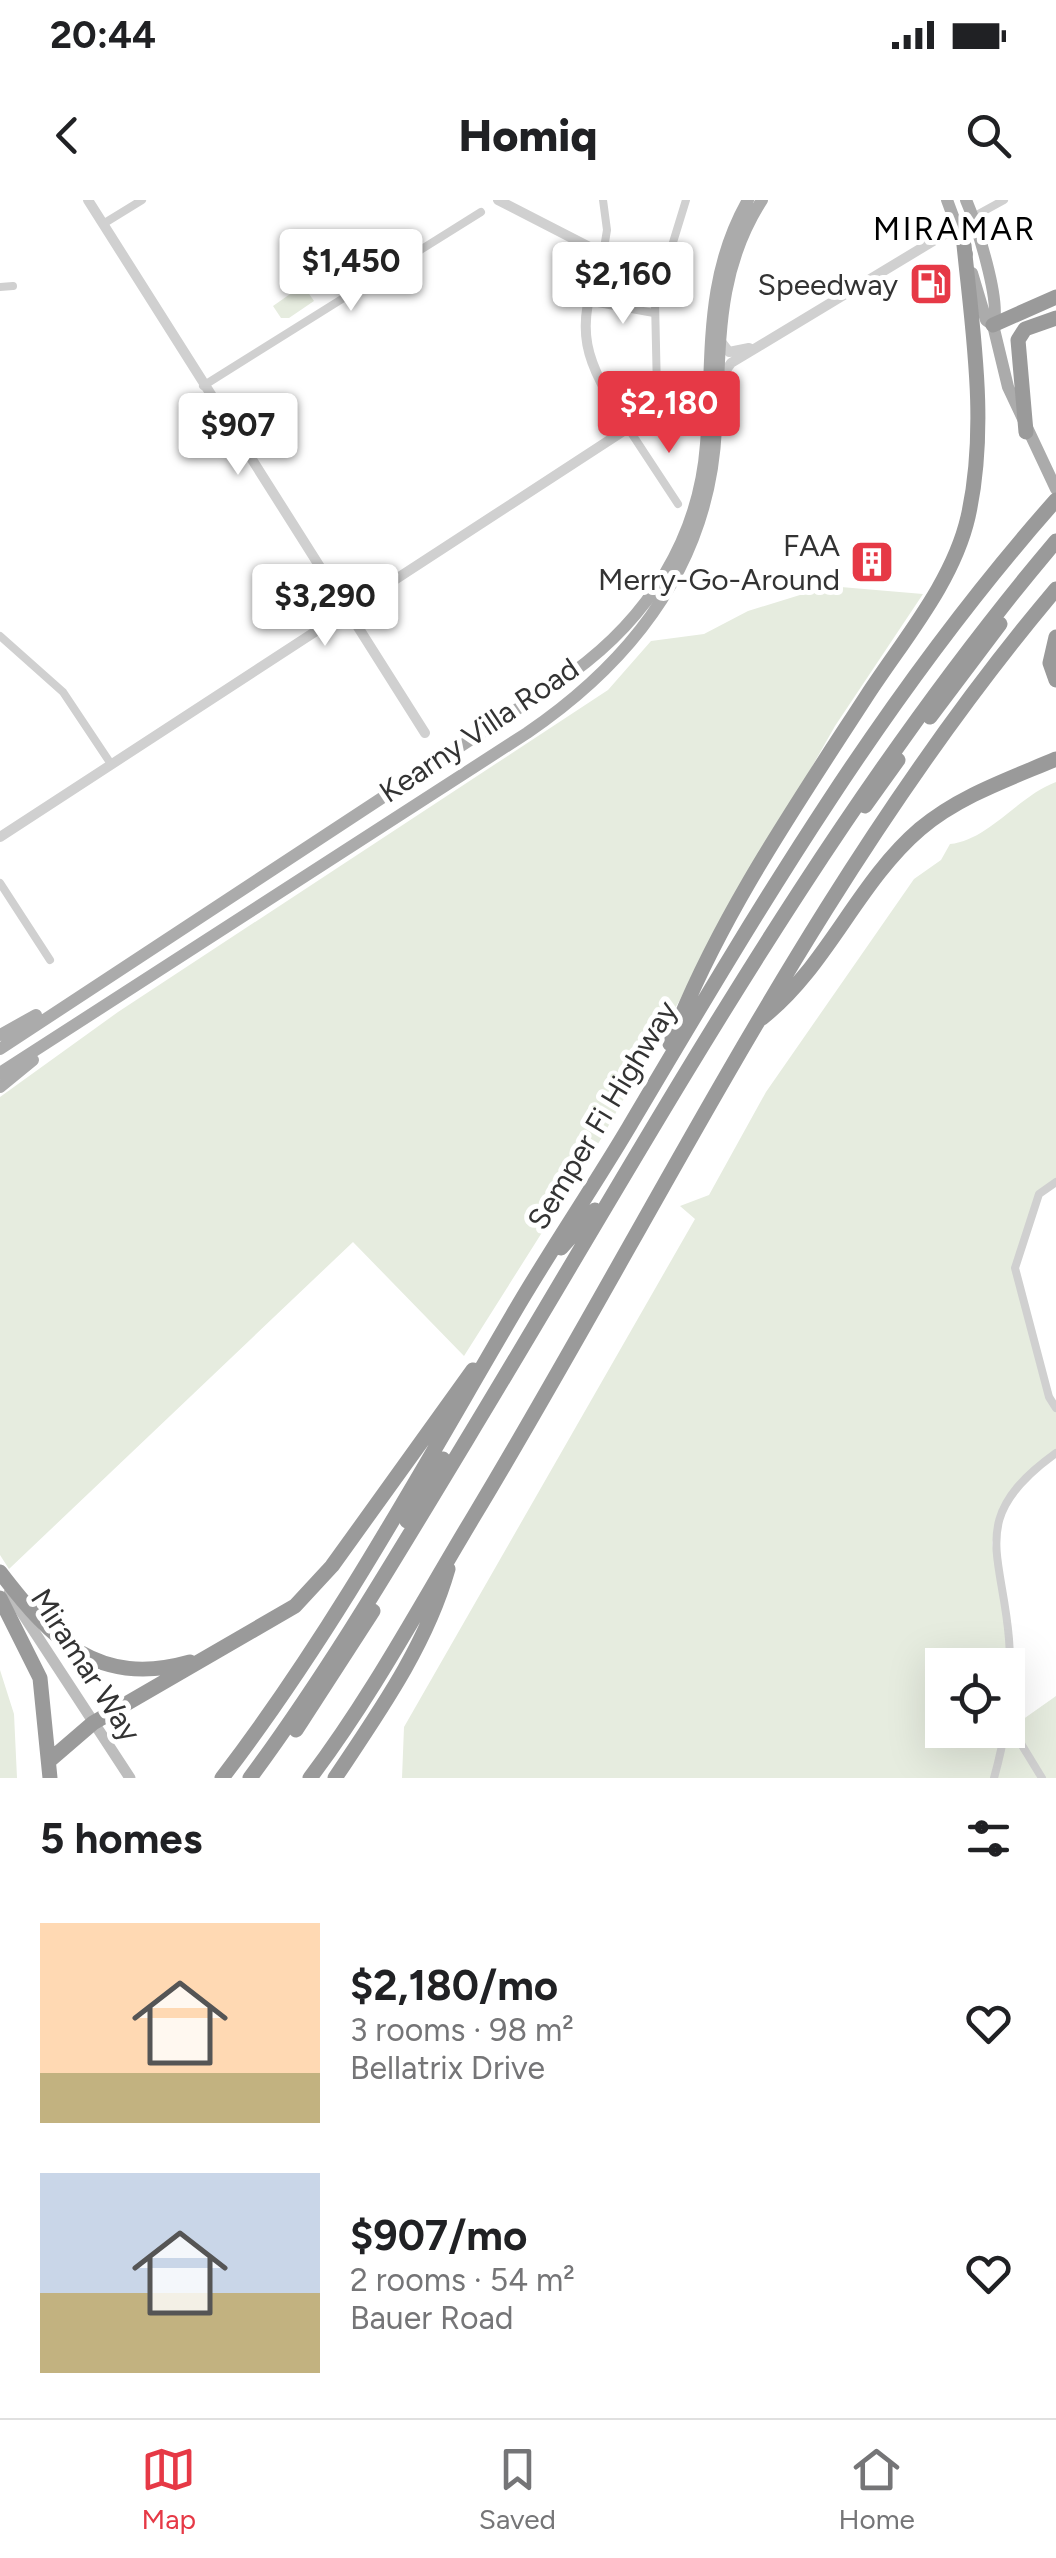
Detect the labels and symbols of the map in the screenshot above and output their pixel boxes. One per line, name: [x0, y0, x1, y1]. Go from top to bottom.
district label: MIRAMAR: [873, 210, 1037, 248]
pin: $1,450: [270, 229, 432, 314]
pin: $2,160: [542, 242, 704, 327]
fuel station icon: Speedway: [908, 261, 954, 307]
place label: Speedway: [757, 266, 898, 303]
pin: $2,180: [588, 371, 750, 456]
pin: $907: [179, 393, 297, 478]
place label: FAA Merry-Go-Around: [598, 527, 841, 598]
building icon: FAA Merry-Go-Around: [849, 539, 895, 585]
pin: $3,290: [244, 564, 406, 649]
street label: Kearny Villa Road: [372, 650, 586, 810]
street label: Semper Fi Highway: [519, 994, 685, 1236]
street label: Miramar Way: [23, 1582, 149, 1748]

